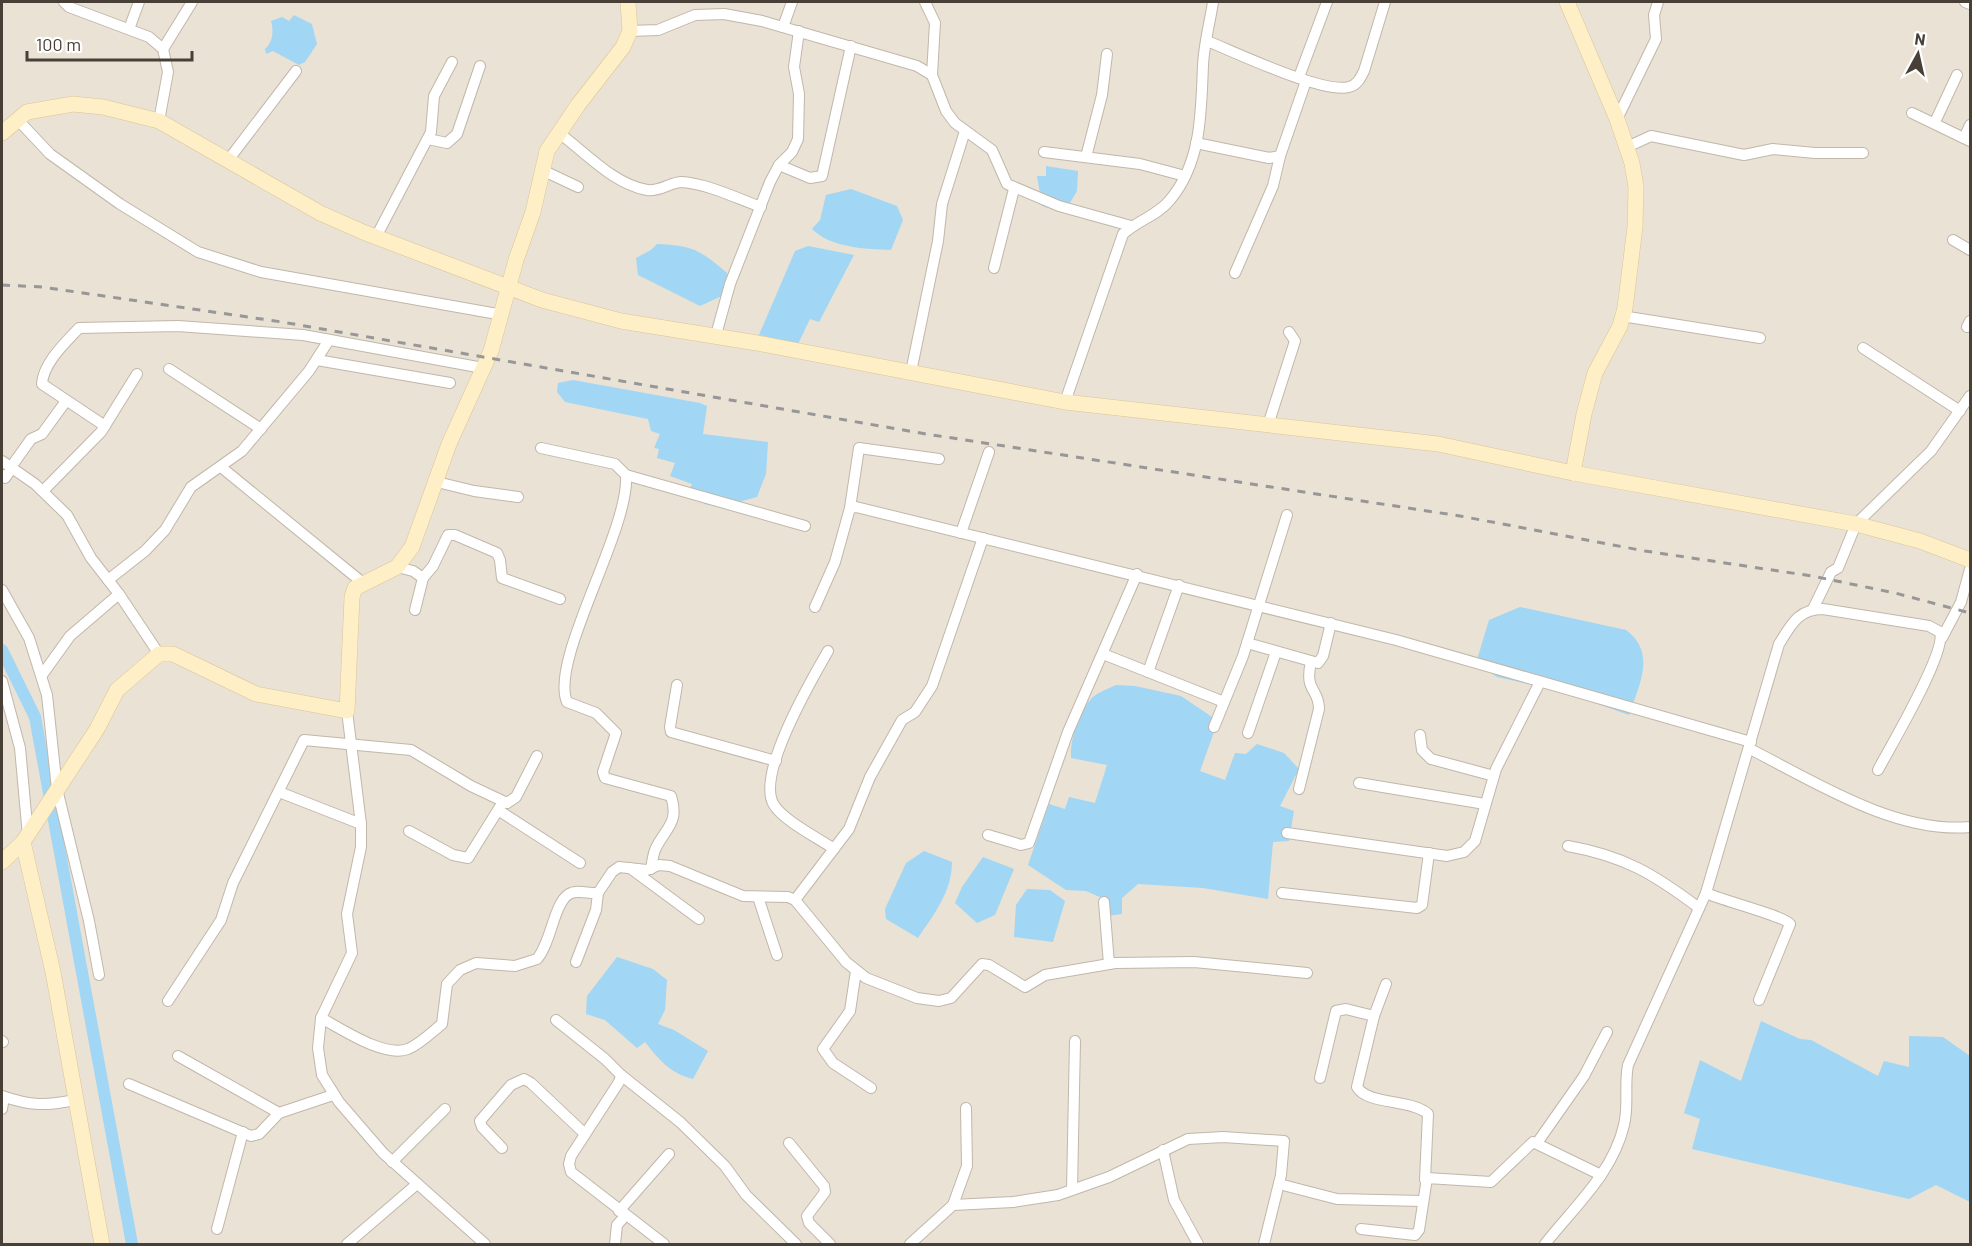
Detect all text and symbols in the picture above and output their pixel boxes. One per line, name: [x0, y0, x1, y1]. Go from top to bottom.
scale bar: [27, 24, 192, 62]
north arrow: [1888, 24, 1948, 84]
text: N: [1914, 29, 1927, 49]
text: 100 m: [36, 33, 81, 55]

